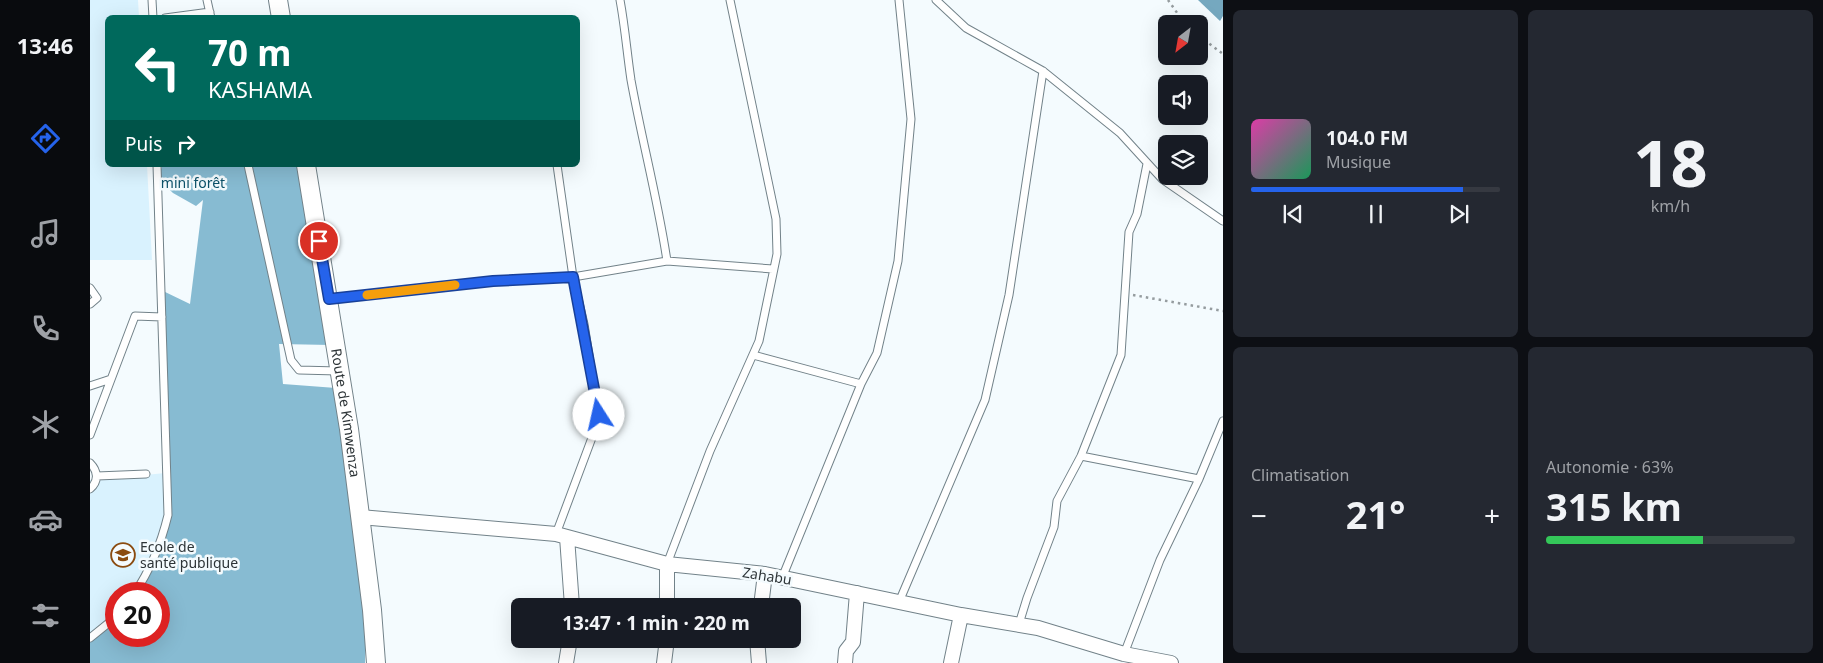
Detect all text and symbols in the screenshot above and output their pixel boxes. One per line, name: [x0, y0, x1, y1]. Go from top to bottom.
north arrow: [1158, 15, 1208, 65]
map controls: [1158, 15, 1208, 185]
text: 70 m: [208, 29, 291, 76]
text: 13:46: [17, 30, 73, 60]
icon: left: [125, 35, 190, 100]
text: KASHAMA: [208, 74, 312, 104]
button: sound: [1158, 75, 1208, 125]
text: 18: [1633, 118, 1708, 206]
icon: directions: [28, 121, 63, 156]
text: 104.0 FM: [1326, 125, 1408, 151]
icon: right: [172, 130, 200, 158]
text: Puis: [125, 131, 162, 157]
button: layers: [1158, 135, 1208, 185]
text: Musique: [1326, 151, 1391, 173]
park label: mini forêt: [161, 173, 225, 192]
text: km/h: [1651, 195, 1690, 217]
icon: previous: [1279, 200, 1307, 228]
icon: pause: [1362, 200, 1390, 228]
icon: next: [1445, 200, 1473, 228]
icon: music: [28, 216, 63, 251]
pin: [298, 220, 340, 262]
icon: arrive: [305, 227, 333, 255]
icon: phone: [28, 311, 63, 346]
street label: Route de Kimwenza: [327, 347, 365, 478]
position arrow: [572, 388, 624, 440]
icon: climate: [28, 407, 63, 442]
text: Autonomie · 63%: [1546, 456, 1673, 478]
text: Climatisation: [1251, 464, 1349, 486]
text: 315 km: [1546, 480, 1682, 532]
text: 21°: [1346, 488, 1405, 540]
text: −: [1251, 496, 1267, 534]
text: +: [1484, 496, 1500, 534]
icon: car: [28, 502, 63, 537]
place label: Ecole de santé publique: [140, 537, 238, 572]
school or university icon: Ecole de santé publique: [110, 542, 136, 568]
street label: Zahabu: [741, 562, 793, 589]
speed limit sign: 20: [105, 582, 170, 647]
icon: filters: [28, 598, 63, 633]
text: 13:47 · 1 min · 220 m: [562, 610, 750, 636]

